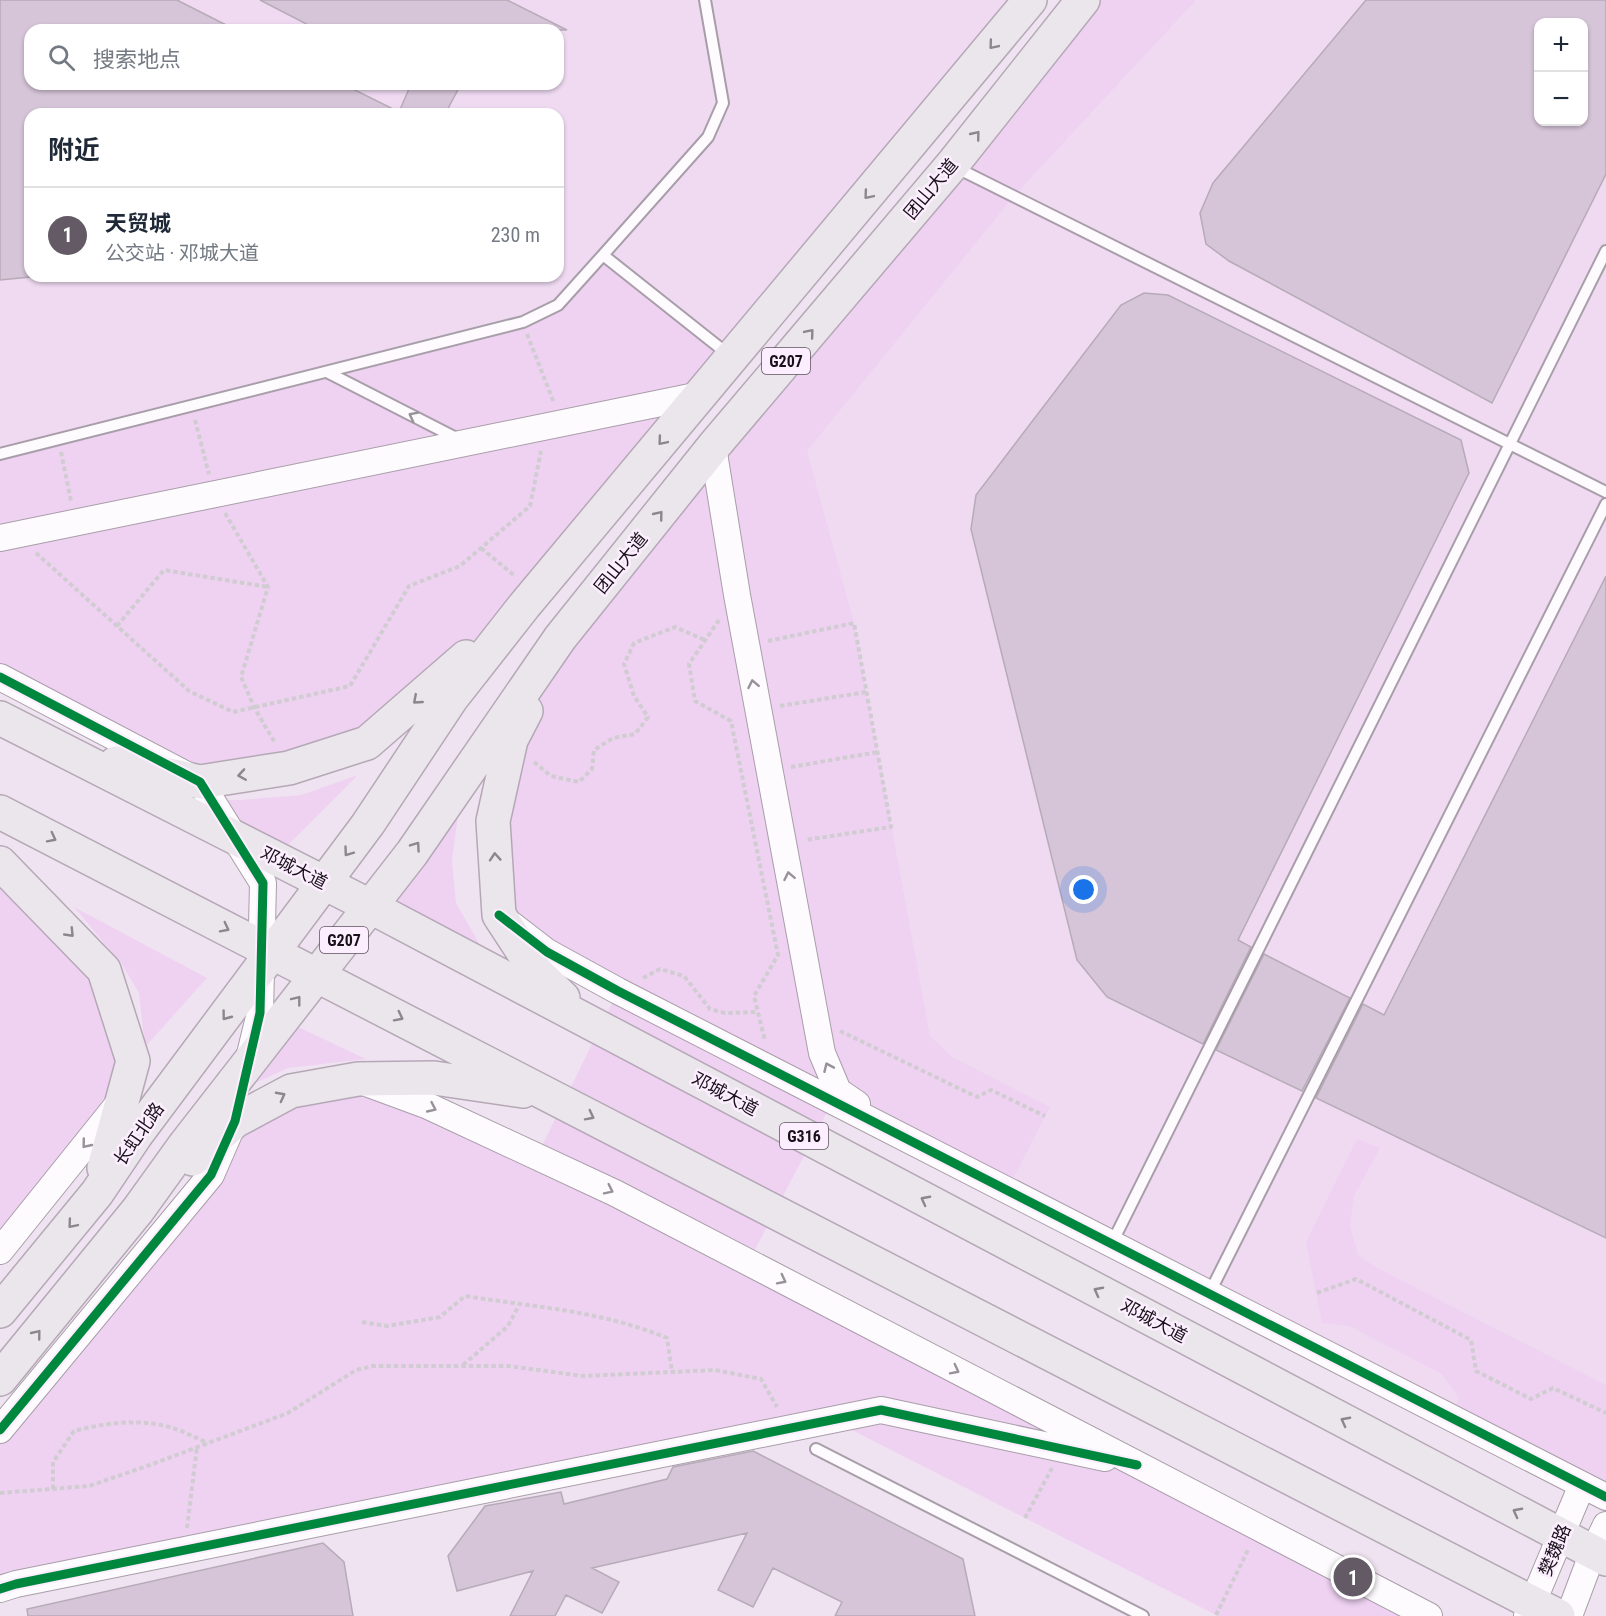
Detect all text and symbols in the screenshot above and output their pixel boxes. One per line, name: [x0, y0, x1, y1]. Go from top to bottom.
map controls: [1534, 18, 1588, 126]
button: +: [1534, 18, 1588, 72]
search box: [24, 24, 564, 90]
one-way arrow: [989, 38, 1000, 49]
icon: search: [45, 41, 78, 74]
text: 搜索地点: [93, 47, 181, 72]
button: −: [1534, 72, 1588, 126]
one-way arrow: [968, 131, 979, 142]
text: 附近: [48, 135, 100, 165]
street label: 团山大道: [899, 154, 962, 223]
one-way arrow: [864, 188, 875, 199]
text: 天贸城: [105, 211, 171, 236]
text: 1: [62, 223, 73, 247]
text: 230 m: [491, 223, 540, 247]
text: 公交站 · 邓城大道: [105, 241, 259, 265]
one-way arrow: [803, 329, 814, 340]
road number: G207: [762, 348, 810, 374]
one-way arrow: [409, 412, 420, 423]
one-way arrow: [658, 434, 669, 445]
one-way arrow: [651, 511, 662, 522]
street label: 团山大道: [590, 528, 651, 597]
one-way arrow: [748, 680, 760, 689]
one-way arrow: [413, 693, 423, 704]
one-way arrow: [238, 769, 247, 781]
one-way arrow: [46, 831, 57, 843]
street label: 邓城大道: [257, 842, 331, 893]
one-way arrow: [409, 842, 420, 853]
one-way arrow: [344, 846, 355, 857]
one-way arrow: [489, 852, 502, 861]
one-way arrow: [783, 872, 796, 882]
your location: [1069, 875, 1098, 904]
one-way arrow: [219, 921, 230, 932]
one-way arrow: [62, 926, 73, 937]
road number: G207: [320, 927, 368, 953]
one-way arrow: [290, 996, 301, 1007]
one-way arrow: [222, 1010, 233, 1021]
one-way arrow: [392, 1010, 403, 1021]
one-way arrow: [823, 1062, 835, 1073]
street label: 邓城大道: [689, 1067, 762, 1120]
one-way arrow: [275, 1092, 286, 1103]
street label: 长虹北路: [109, 1098, 168, 1169]
one-way arrow: [426, 1100, 437, 1112]
one-way arrow: [584, 1109, 595, 1121]
road number: G316: [780, 1123, 828, 1149]
one-way arrow: [83, 1137, 94, 1148]
one-way arrow: [602, 1183, 613, 1195]
one-way arrow: [921, 1196, 932, 1207]
one-way arrow: [69, 1217, 80, 1228]
one-way arrow: [775, 1273, 786, 1284]
one-way arrow: [1094, 1287, 1104, 1298]
street label: 邓城大道: [1118, 1294, 1191, 1347]
one-way arrow: [29, 1330, 40, 1341]
one-way arrow: [948, 1363, 959, 1374]
one-way arrow: [1340, 1417, 1351, 1428]
one-way arrow: [1513, 1508, 1523, 1519]
street label: 樊魏路: [1534, 1521, 1575, 1579]
pin: 1: [1334, 1554, 1372, 1600]

